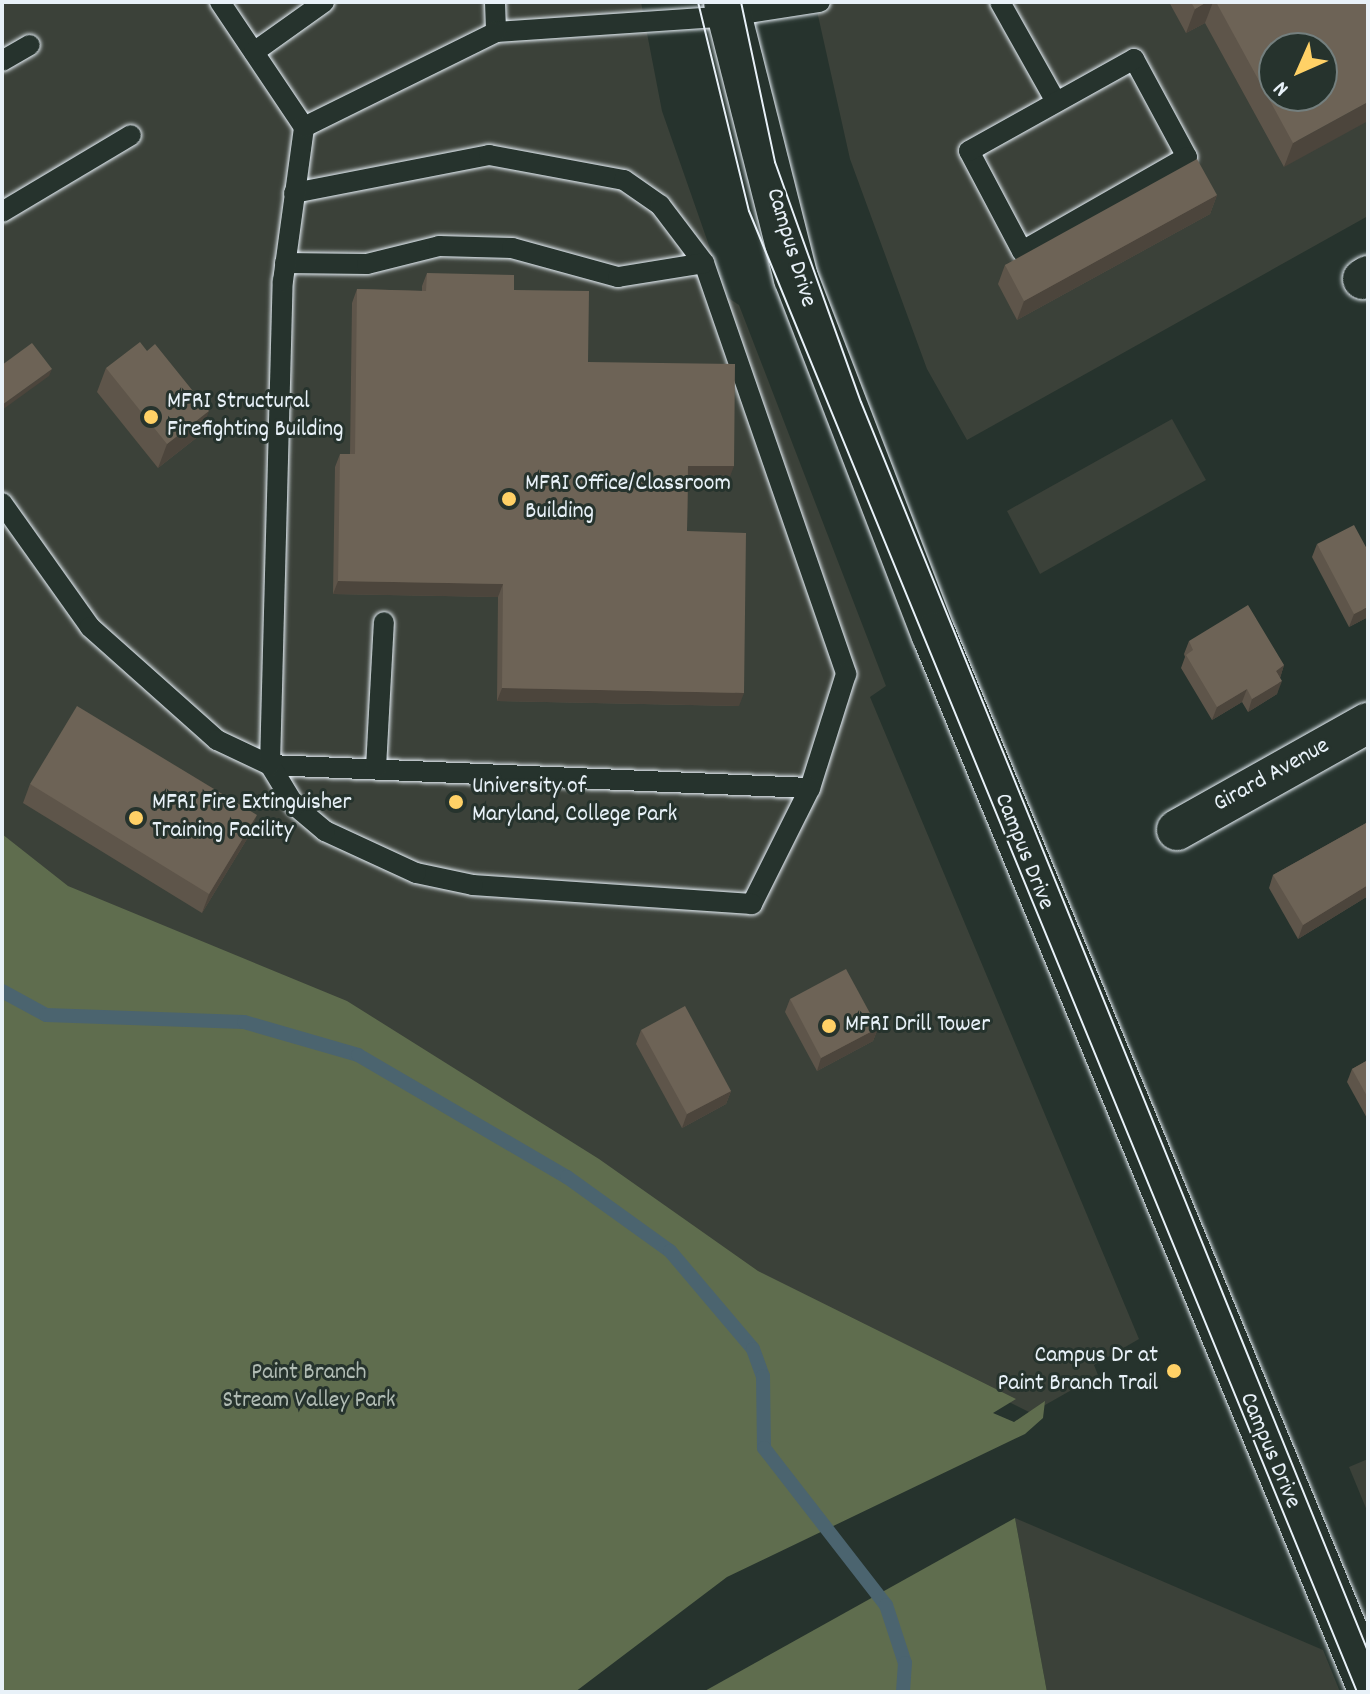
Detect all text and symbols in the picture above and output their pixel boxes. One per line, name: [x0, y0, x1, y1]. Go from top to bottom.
north arrow: [1258, 32, 1338, 112]
text: N: [1267, 73, 1297, 103]
street label: Campus Drive: [758, 185, 822, 311]
place label: MFRI Structural Firefighting Building: [167, 389, 344, 445]
marker: MFRI Structural Firefighting Building: [142, 408, 160, 426]
place label: MFRI Office/Classroom Building: [525, 471, 731, 527]
marker: MFRI Office/Classroom Building: [500, 490, 518, 508]
street label: Girard Avenue: [1209, 732, 1335, 820]
place label: University of Maryland, College Park: [472, 774, 677, 830]
place label: MFRI Fire Extinguisher Training Facility: [152, 790, 351, 846]
street label: Campus Drive: [987, 790, 1059, 914]
marker: University of Maryland, College Park: [447, 793, 465, 811]
marker: MFRI Fire Extinguisher Training Facility: [127, 809, 145, 827]
place label: MFRI Drill Tower: [845, 1012, 990, 1040]
marker: MFRI Drill Tower: [820, 1017, 838, 1035]
place label: Campus Dr at Paint Branch Trail: [997, 1343, 1158, 1399]
park label: Paint Branch Stream Valley Park: [222, 1360, 396, 1416]
marker: Campus Dr at Paint Branch Trail: [1165, 1362, 1183, 1380]
street label: Campus Drive: [1232, 1389, 1306, 1513]

